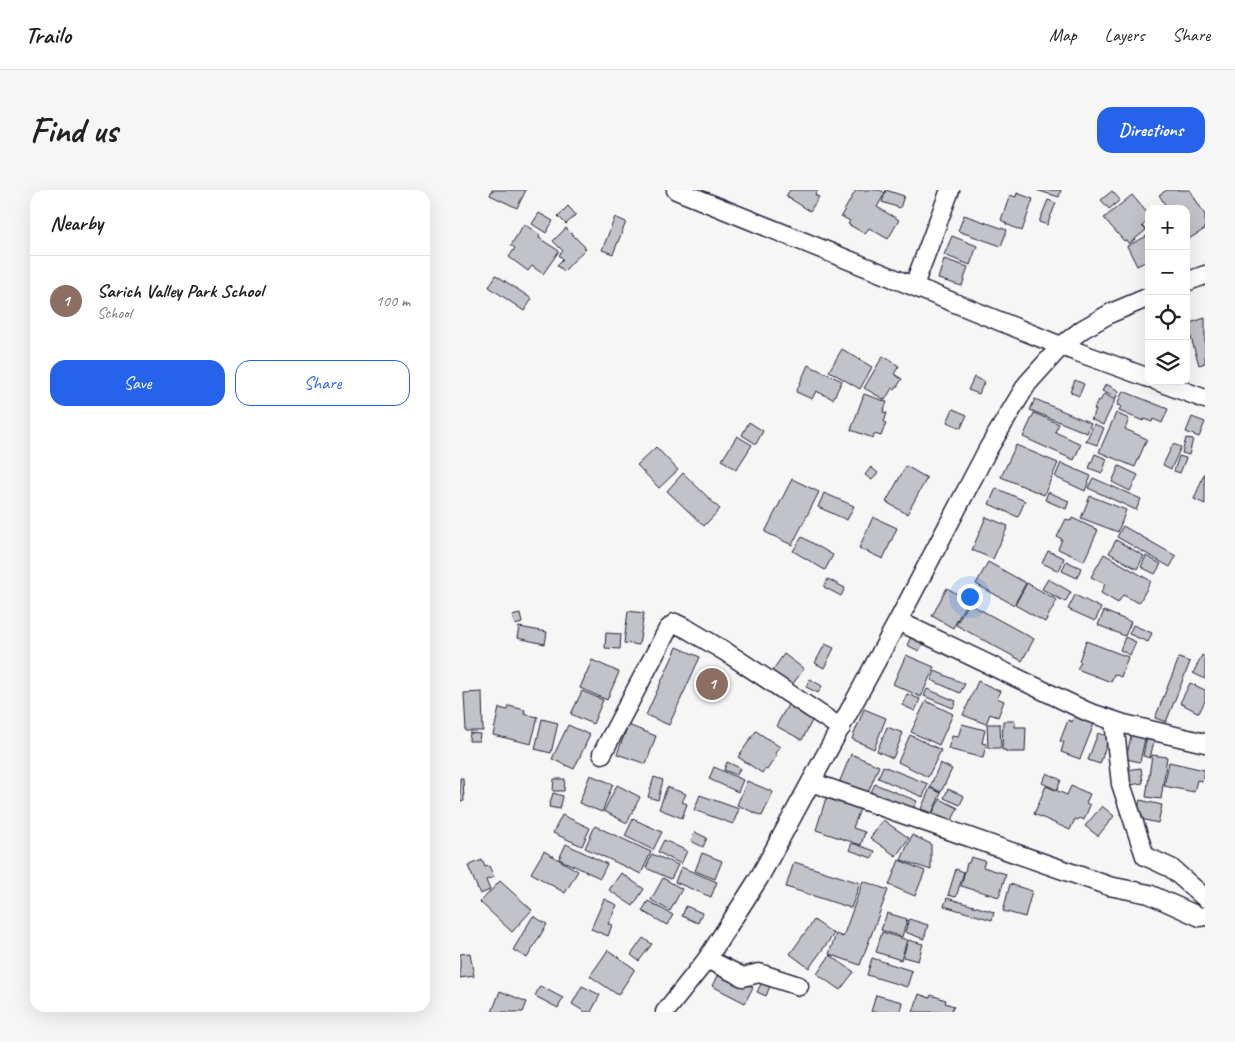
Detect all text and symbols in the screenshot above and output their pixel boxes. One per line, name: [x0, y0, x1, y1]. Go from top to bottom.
text: Trailo: [25, 20, 71, 50]
text: Map: [1049, 24, 1077, 46]
text: Layers: [1105, 24, 1144, 46]
text: Share: [1172, 24, 1210, 46]
button: Directions: [1097, 107, 1205, 153]
text: Find us: [30, 108, 117, 153]
map controls: [1145, 205, 1190, 385]
button: +: [1145, 205, 1190, 250]
text: Nearby: [50, 210, 103, 236]
button: −: [1145, 250, 1190, 295]
text: Sarich Valley Park School: [97, 279, 263, 303]
text: 1: [62, 291, 70, 311]
text: 100 m: [376, 291, 410, 311]
button: locate: [1145, 295, 1190, 340]
text: School: [97, 303, 131, 323]
button: layers: [1145, 340, 1190, 385]
button: Save: [50, 360, 225, 406]
button: Share: [235, 360, 410, 406]
your location: [957, 584, 983, 610]
pin: 1: [696, 665, 728, 703]

